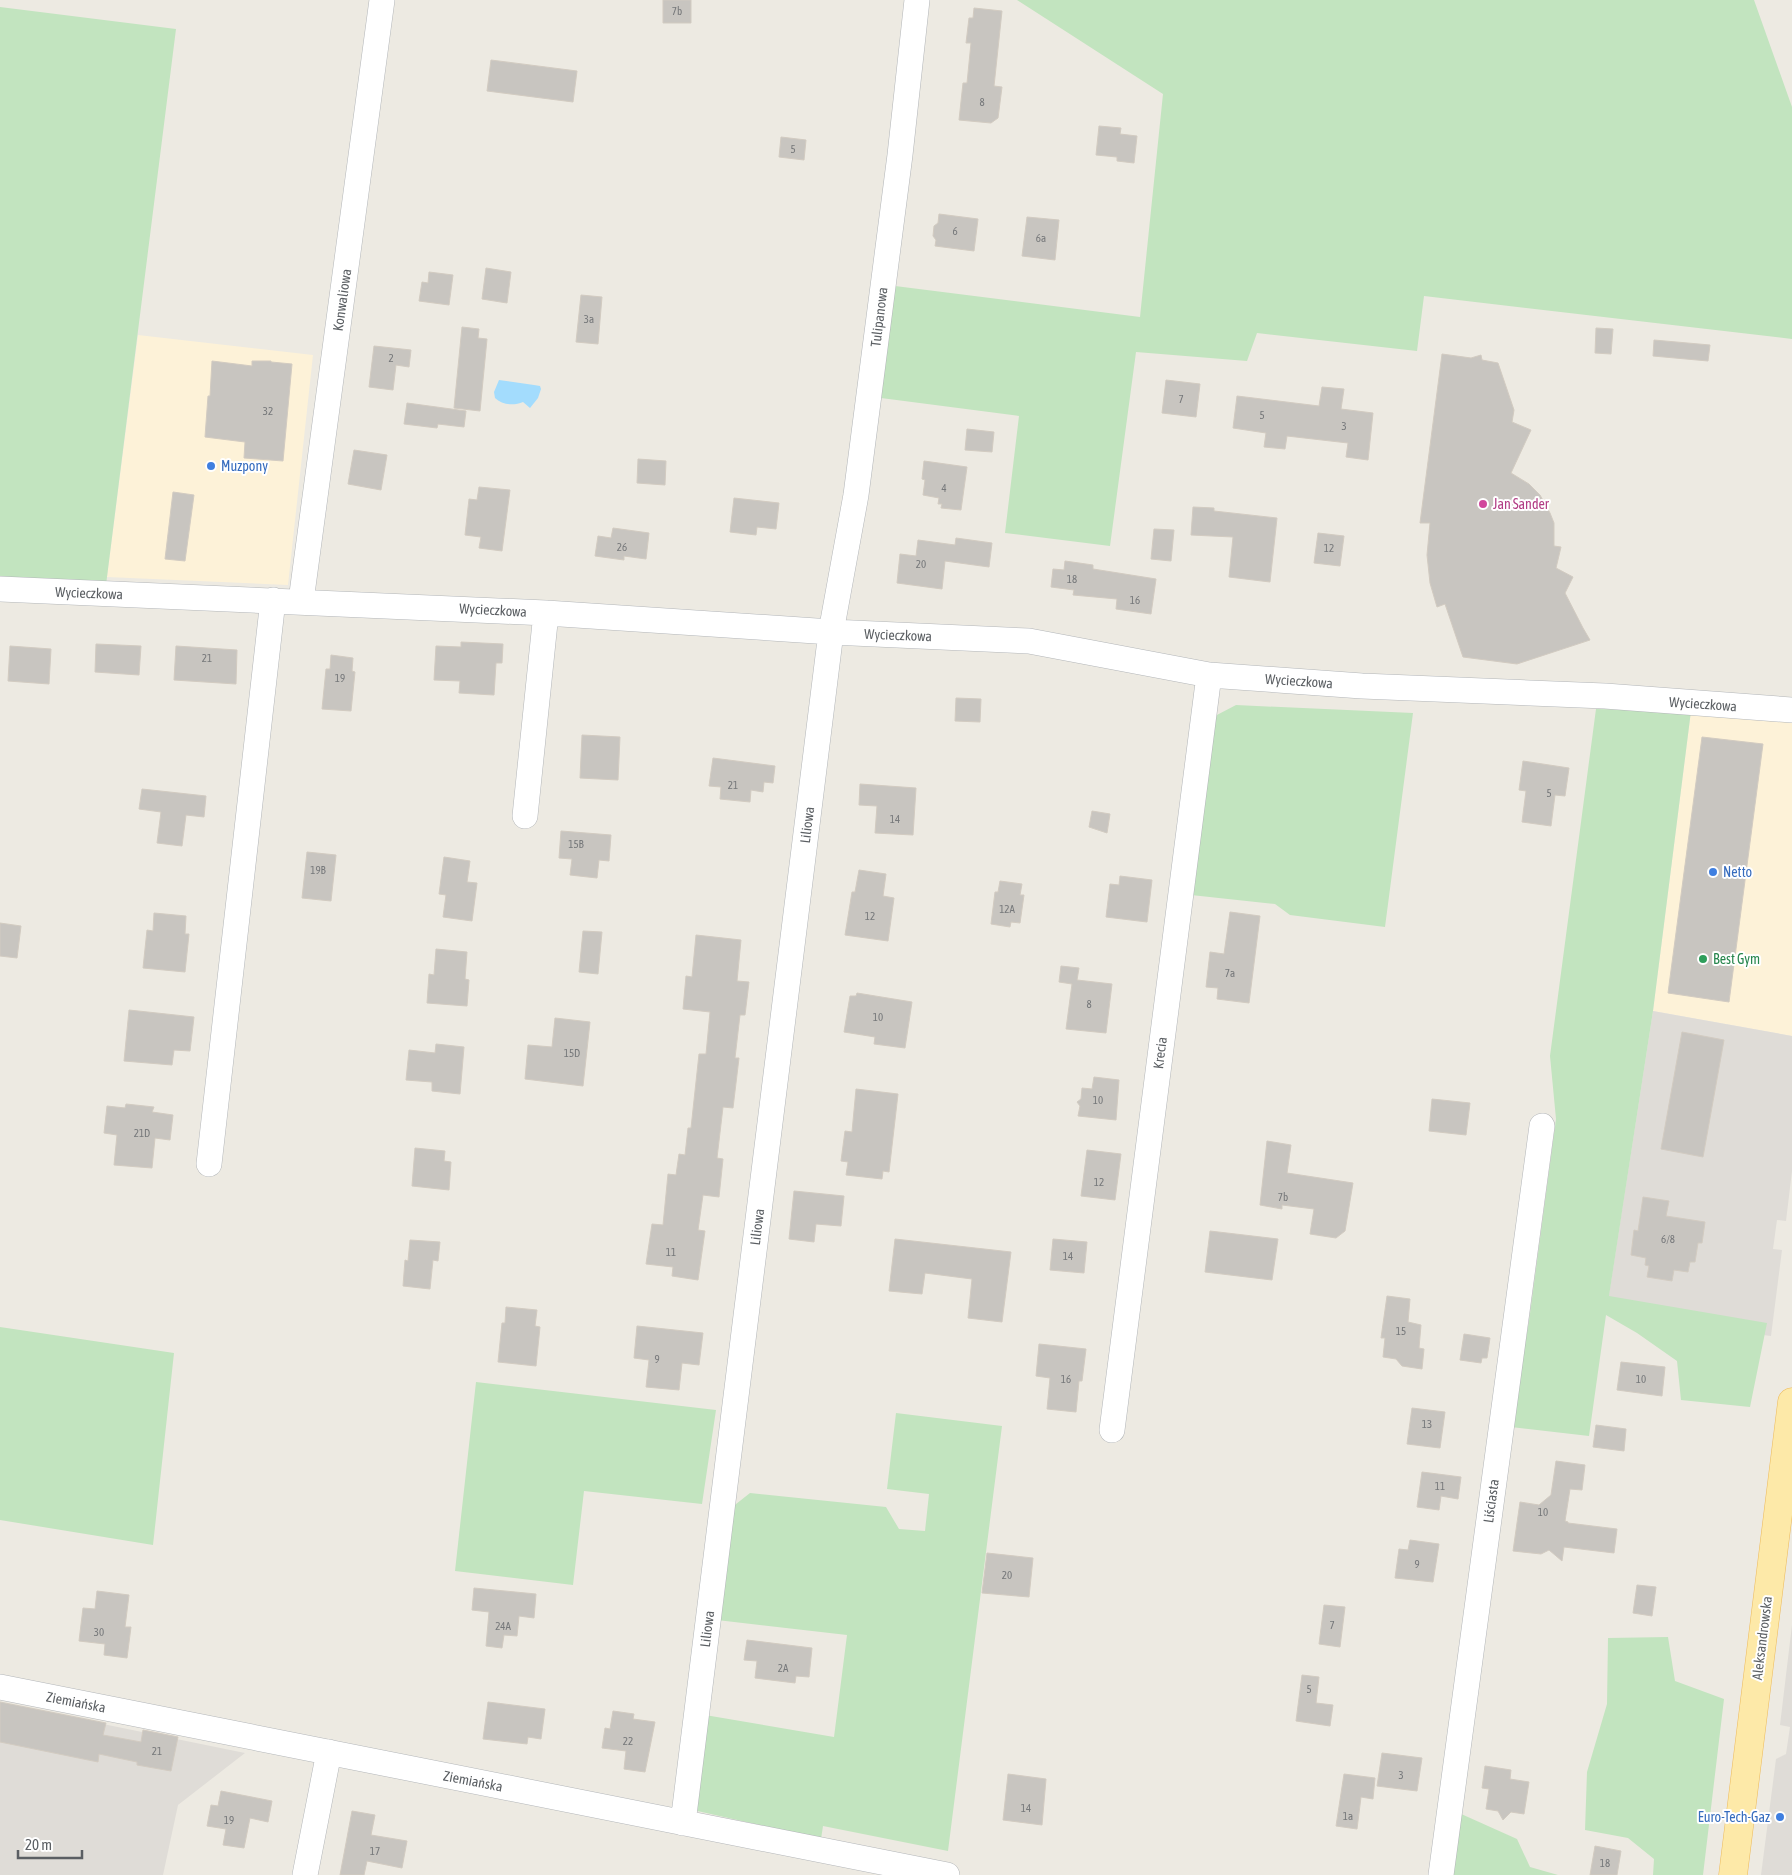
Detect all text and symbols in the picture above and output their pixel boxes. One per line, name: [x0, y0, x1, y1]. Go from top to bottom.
house number: 7b: [672, 5, 682, 17]
house number: 8: [979, 96, 985, 108]
house number: 5: [790, 143, 796, 155]
house number: 6: [952, 225, 958, 237]
house number: 6a: [1036, 232, 1046, 244]
street label: Konwaliowa: [330, 268, 354, 332]
street label: Tulipanowa: [867, 286, 891, 348]
house number: 3a: [584, 313, 594, 325]
house number: 2: [388, 352, 394, 364]
house number: 7: [1178, 393, 1184, 405]
house number: 32: [263, 405, 273, 417]
house number: 5: [1259, 409, 1265, 421]
house number: 3: [1341, 420, 1347, 432]
place label: Muzpony: [221, 458, 268, 474]
marker: Muzpony: [205, 460, 217, 472]
house number: 4: [941, 482, 947, 494]
place label: Jan Sander: [1493, 496, 1550, 512]
marker: Jan Sander: [1477, 498, 1489, 510]
house number: 26: [617, 541, 627, 553]
house number: 12: [1324, 542, 1334, 554]
house number: 20: [916, 558, 926, 570]
house number: 18: [1067, 573, 1077, 585]
street label: Wycieczkowa: [55, 584, 123, 602]
house number: 16: [1130, 594, 1140, 606]
street label: Wycieczkowa: [459, 600, 527, 620]
street label: Wycieczkowa: [864, 626, 932, 644]
house number: 21: [202, 652, 212, 664]
street label: Wycieczkowa: [1265, 671, 1333, 691]
house number: 19: [335, 672, 345, 684]
street label: Wycieczkowa: [1669, 694, 1737, 714]
house number: 21: [728, 779, 738, 791]
house number: 5: [1546, 787, 1552, 799]
street label: Liliowa: [797, 806, 817, 844]
house number: 14: [890, 813, 900, 825]
house number: 15B: [568, 838, 585, 850]
house number: 19B: [310, 864, 327, 876]
place label: Netto: [1723, 864, 1752, 880]
marker: Netto: [1707, 866, 1719, 878]
house number: 12A: [999, 903, 1015, 915]
house number: 12: [865, 910, 875, 922]
place label: Best Gym: [1713, 951, 1760, 967]
marker: Best Gym: [1697, 953, 1709, 965]
house number: 7a: [1225, 967, 1235, 979]
house number: 8: [1086, 998, 1092, 1010]
house number: 10: [873, 1011, 883, 1023]
street label: Krecia: [1150, 1036, 1170, 1070]
house number: 15D: [564, 1047, 580, 1059]
house number: 10: [1093, 1094, 1103, 1106]
house number: 21D: [134, 1127, 150, 1139]
house number: 12: [1094, 1176, 1104, 1188]
house number: 7b: [1278, 1191, 1288, 1203]
street label: Liliowa: [747, 1208, 767, 1246]
house number: 6/8: [1661, 1233, 1675, 1245]
house number: 11: [666, 1246, 676, 1258]
house number: 14: [1063, 1250, 1073, 1262]
house number: 15: [1396, 1325, 1406, 1337]
house number: 9: [654, 1353, 660, 1365]
house number: 16: [1061, 1373, 1071, 1385]
house number: 10: [1636, 1373, 1646, 1385]
house number: 13: [1422, 1418, 1432, 1430]
street label: Liściasta: [1480, 1478, 1502, 1524]
house number: 11: [1435, 1480, 1445, 1492]
house number: 10: [1538, 1506, 1548, 1518]
house number: 9: [1414, 1558, 1420, 1570]
house number: 20: [1002, 1569, 1012, 1581]
street label: Aleksandrowska: [1749, 1595, 1775, 1681]
street label: Liliowa: [697, 1610, 717, 1648]
house number: 7: [1329, 1619, 1335, 1631]
house number: 24A: [495, 1620, 511, 1632]
house number: 30: [94, 1626, 104, 1638]
house number: 2A: [778, 1662, 789, 1674]
house number: 5: [1306, 1683, 1312, 1695]
street label: Ziemiańska: [45, 1688, 107, 1716]
house number: 22: [623, 1735, 633, 1747]
house number: 21: [152, 1745, 162, 1757]
street label: Ziemiańska: [442, 1767, 504, 1795]
house number: 3: [1398, 1769, 1404, 1781]
house number: 14: [1021, 1802, 1031, 1814]
place label: Euro-Tech-Gaz: [1698, 1809, 1770, 1825]
house number: 1a: [1343, 1810, 1353, 1822]
marker: Euro-Tech-Gaz: [1774, 1811, 1786, 1823]
house number: 19: [224, 1814, 234, 1826]
scale bar: [18, 1828, 81, 1860]
text: 20 m: [25, 1836, 52, 1853]
house number: 17: [370, 1845, 380, 1857]
house number: 18: [1600, 1857, 1610, 1869]

